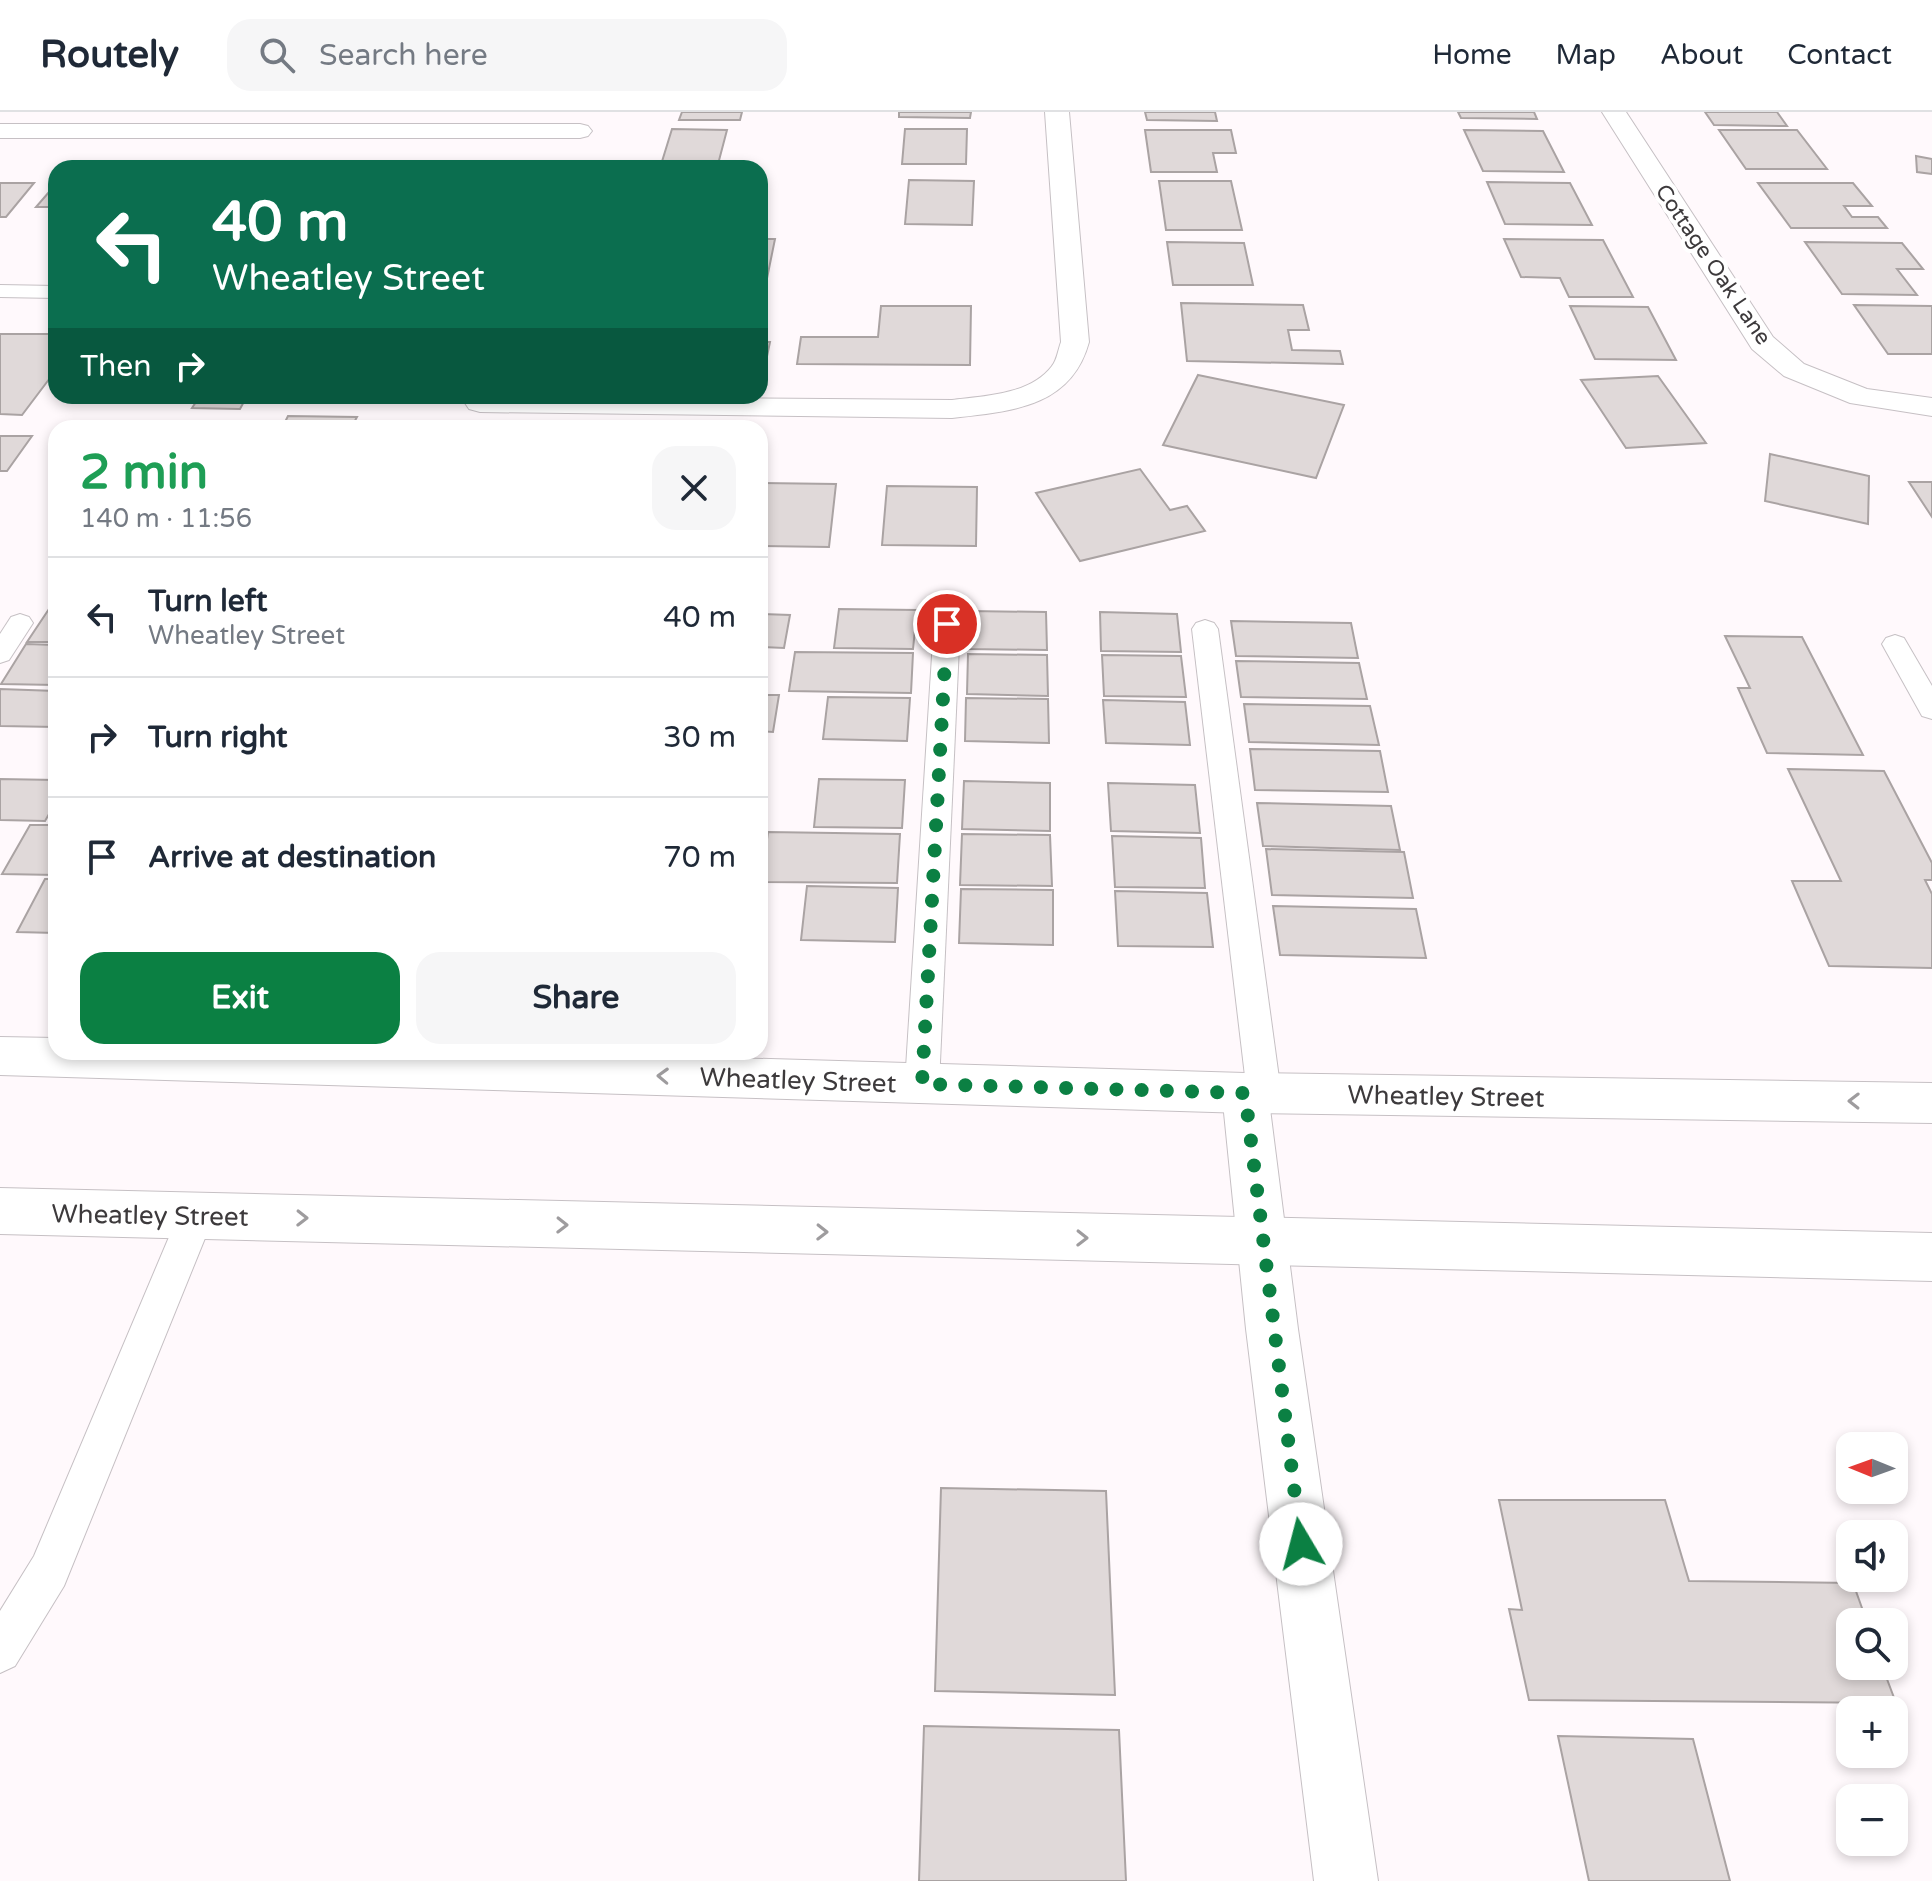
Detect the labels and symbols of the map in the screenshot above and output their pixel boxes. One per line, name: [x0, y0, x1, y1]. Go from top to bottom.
street label: Cottage Oak Lane: [1650, 179, 1777, 350]
pin: [913, 590, 981, 658]
street label: Wheatley Street: [699, 1062, 897, 1099]
one-way arrow: [656, 1067, 669, 1085]
street label: Wheatley Street: [1347, 1079, 1545, 1114]
one-way arrow: [1847, 1092, 1860, 1110]
street label: Wheatley Street: [51, 1198, 249, 1233]
one-way arrow: [296, 1210, 309, 1227]
one-way arrow: [556, 1216, 569, 1234]
one-way arrow: [816, 1223, 829, 1240]
one-way arrow: [1076, 1230, 1089, 1247]
north arrow: [1836, 1432, 1908, 1504]
position arrow: [1259, 1502, 1343, 1586]

